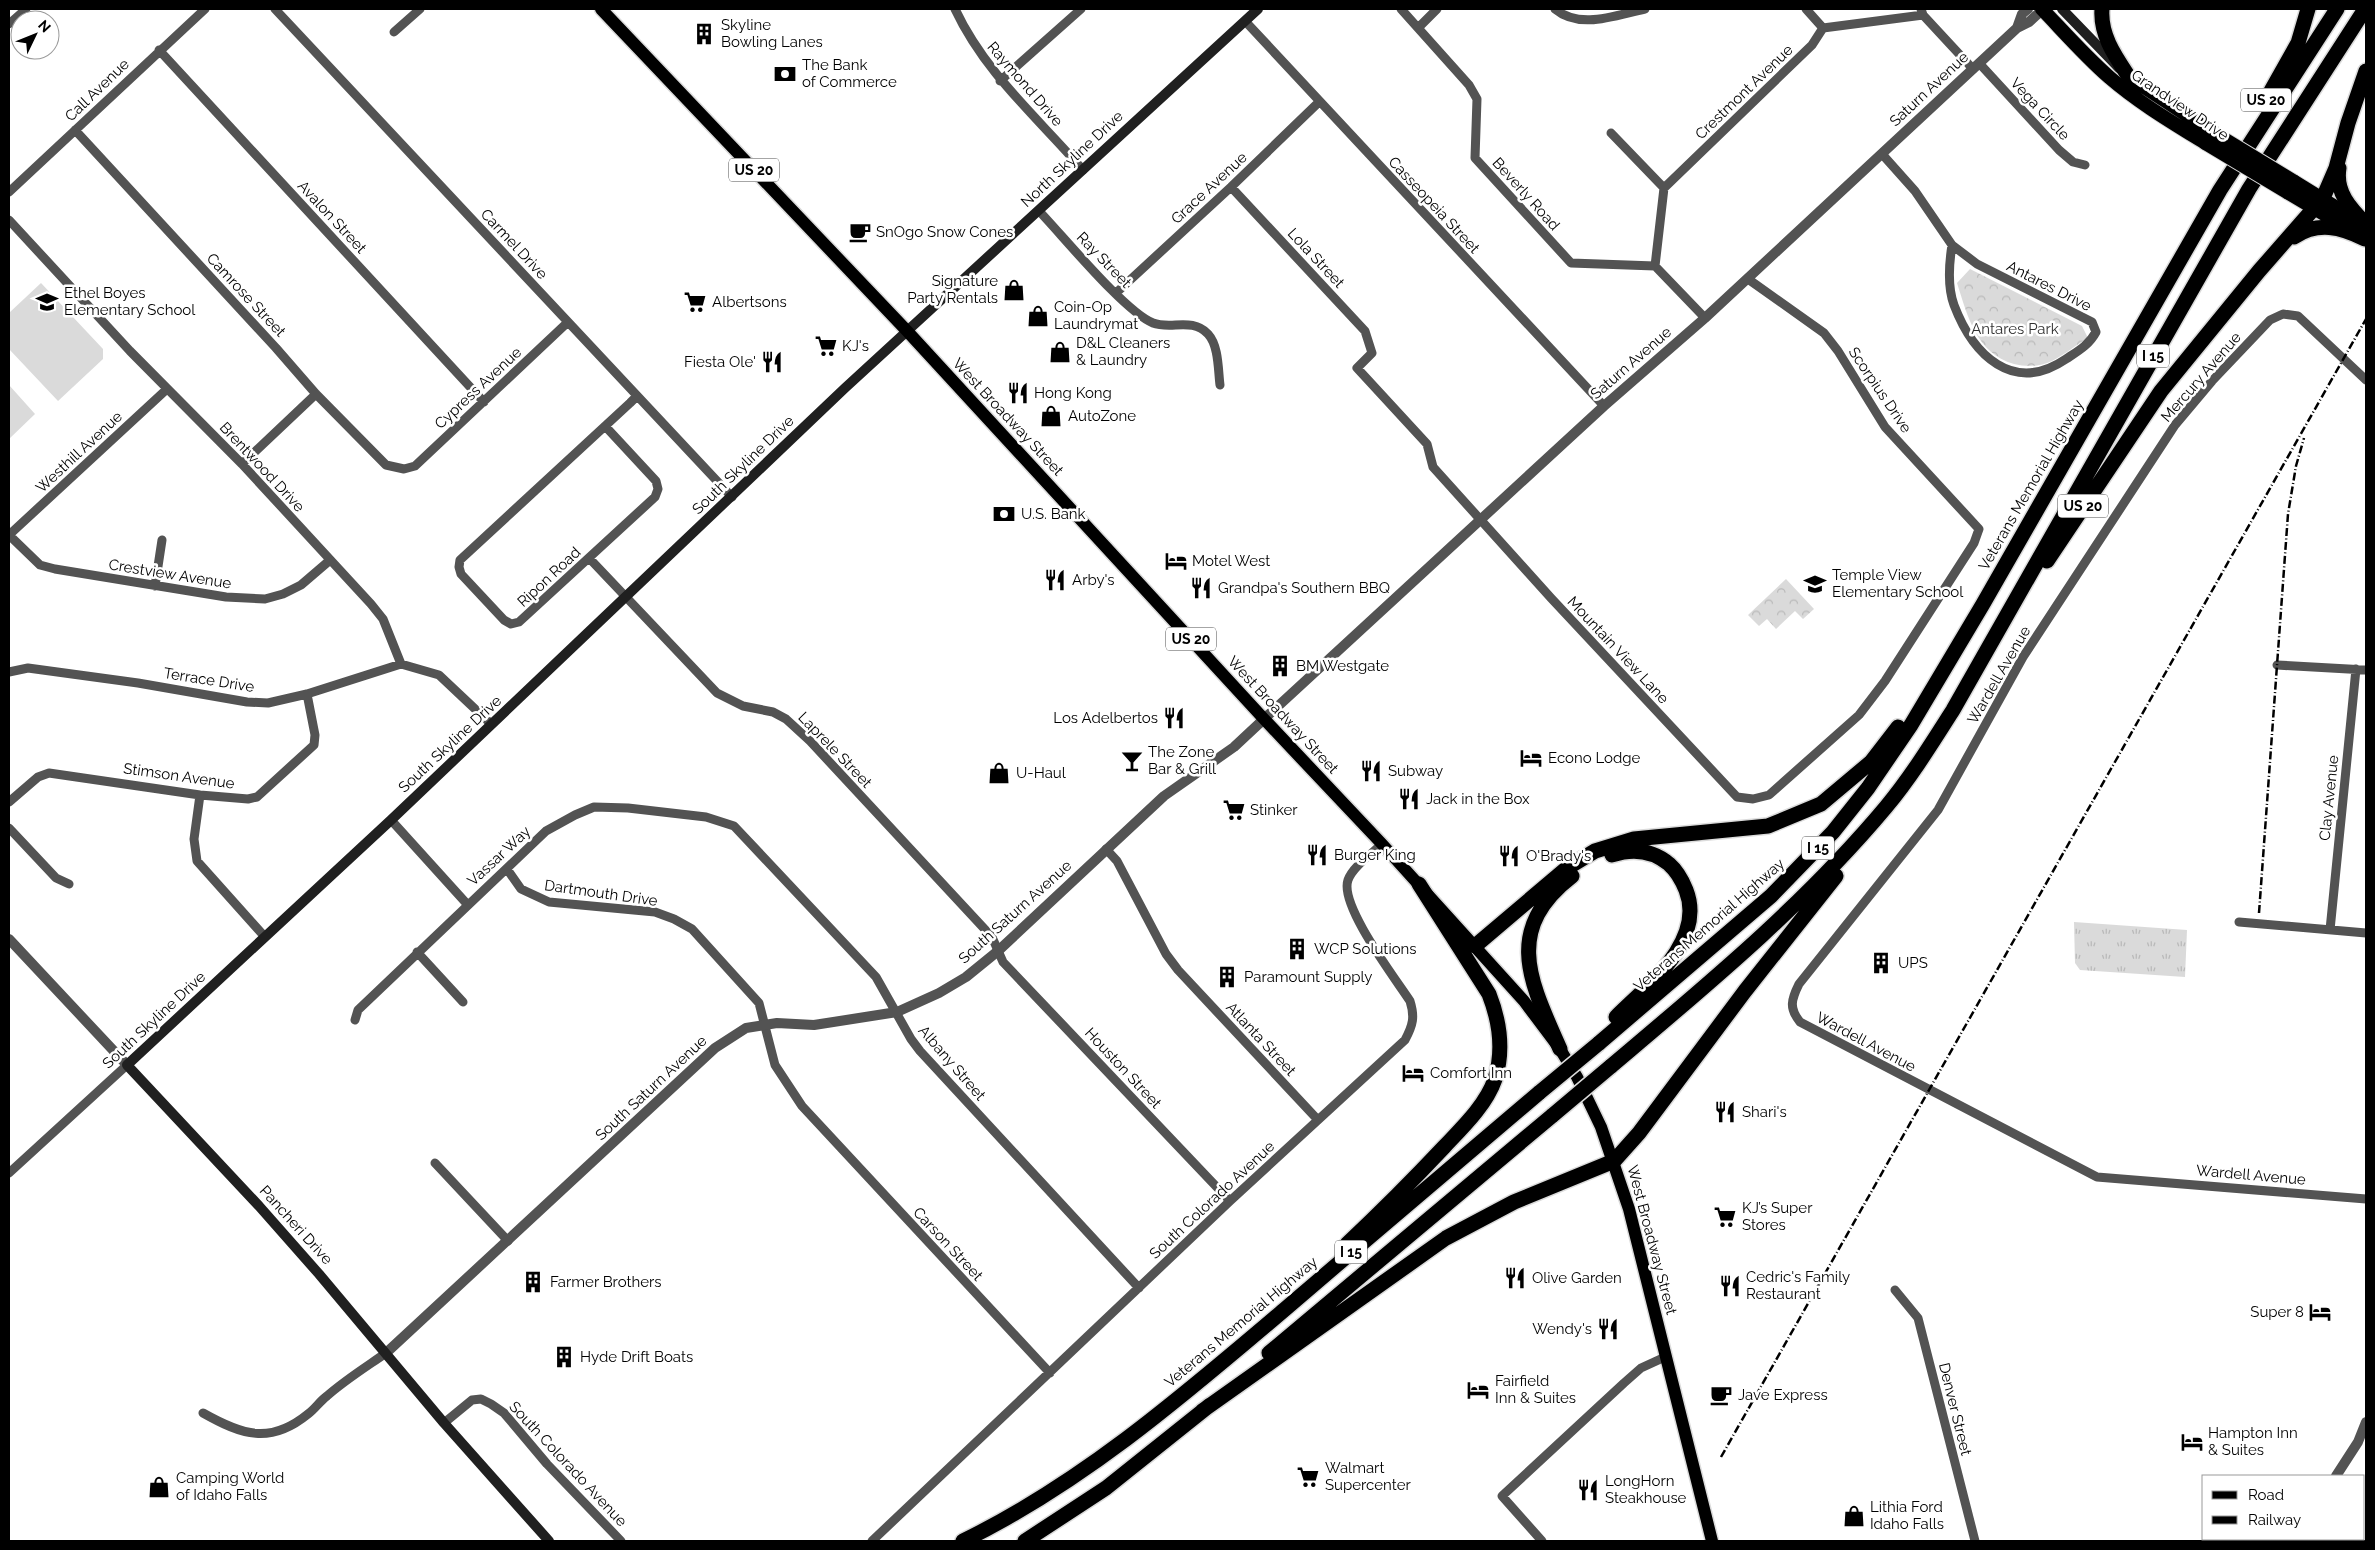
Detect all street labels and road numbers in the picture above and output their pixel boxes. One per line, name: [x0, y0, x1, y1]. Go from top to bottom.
street label: Raymond Drive: [983, 38, 1067, 130]
street label: Crestmont Avenue: [1691, 41, 1797, 143]
street label: Saturn Avenue: [1886, 48, 1972, 130]
street label: Call Avenue: [61, 55, 133, 125]
street label: Grandview Drive: [2128, 66, 2232, 144]
street label: Vega Circle: [2006, 74, 2074, 144]
road number: US 20: [2241, 88, 2291, 112]
street label: North Skyline Drive: [1017, 107, 1127, 211]
street label: Grace Avenue: [1167, 148, 1251, 228]
street label: Casseopeia Street: [1385, 153, 1483, 257]
street label: Beverly Road: [1489, 154, 1563, 234]
road number: US 20: [729, 158, 779, 182]
street label: Avalon Street: [294, 177, 370, 257]
street label: Carmel Drive: [477, 205, 551, 283]
street label: Lola Street: [1284, 224, 1348, 292]
street label: Ray Street: [1073, 228, 1135, 292]
street label: Camrose Street: [203, 249, 289, 341]
street label: Antares Drive: [2004, 257, 2095, 315]
street label: Saturn Avenue: [1587, 323, 1675, 403]
street label: Mercury Avenue: [2157, 328, 2245, 426]
street label: Cypress Avenue: [431, 343, 525, 433]
street label: Scorpius Drive: [1845, 344, 1915, 437]
road number: I 15: [2137, 344, 2169, 368]
street label: West Broadway Street: [949, 355, 1067, 479]
street label: Veterans Memorial Highway: [1975, 397, 2087, 573]
street label: Westhill Avenue: [32, 407, 126, 497]
street label: South Skyline Drive: [688, 412, 798, 518]
street label: Brentwood Drive: [216, 418, 308, 516]
road number: US 20: [2058, 494, 2108, 518]
street label: Ripon Road: [514, 543, 584, 611]
street label: Crestview Avenue: [107, 555, 233, 593]
street label: Mountain View Lane: [1564, 593, 1673, 708]
street label: Wardell Avenue: [1964, 623, 2034, 727]
road number: US 20: [1166, 628, 1216, 650]
street label: West Broadway Street: [1224, 653, 1342, 777]
street label: Terrace Drive: [162, 664, 256, 696]
street label: South Skyline Drive: [395, 692, 505, 796]
street label: Laprele Street: [794, 708, 876, 792]
street label: Clay Avenue: [2316, 754, 2342, 842]
street label: Stimson Avenue: [122, 759, 236, 793]
street label: Vassar Way: [464, 822, 534, 890]
road number: I 15: [1802, 836, 1834, 860]
street label: Veterans Memorial Highway: [1630, 855, 1788, 995]
street label: South Saturn Avenue: [955, 856, 1075, 967]
street label: Dartmouth Drive: [543, 876, 659, 910]
street label: South Skyline Drive: [99, 968, 209, 1072]
street label: Atlanta Street: [1222, 998, 1300, 1080]
street label: Wardell Avenue: [1813, 1008, 1919, 1076]
street label: Albany Street: [915, 1022, 989, 1104]
street label: Houston Street: [1081, 1024, 1165, 1112]
street label: South Saturn Avenue: [592, 1032, 711, 1144]
street label: South Colorado Avenue: [1146, 1137, 1278, 1263]
street label: Wardell Avenue: [2195, 1161, 2307, 1189]
street label: West Broadway Street: [1623, 1163, 1681, 1317]
street label: Pancheri Drive: [256, 1182, 336, 1268]
street label: Carson Street: [909, 1203, 987, 1285]
road number: I 15: [1335, 1240, 1367, 1264]
street label: Veterans Memorial Highway: [1161, 1253, 1321, 1391]
street label: Denver Street: [1935, 1361, 1975, 1457]
street label: South Colorado Avenue: [505, 1398, 631, 1530]

